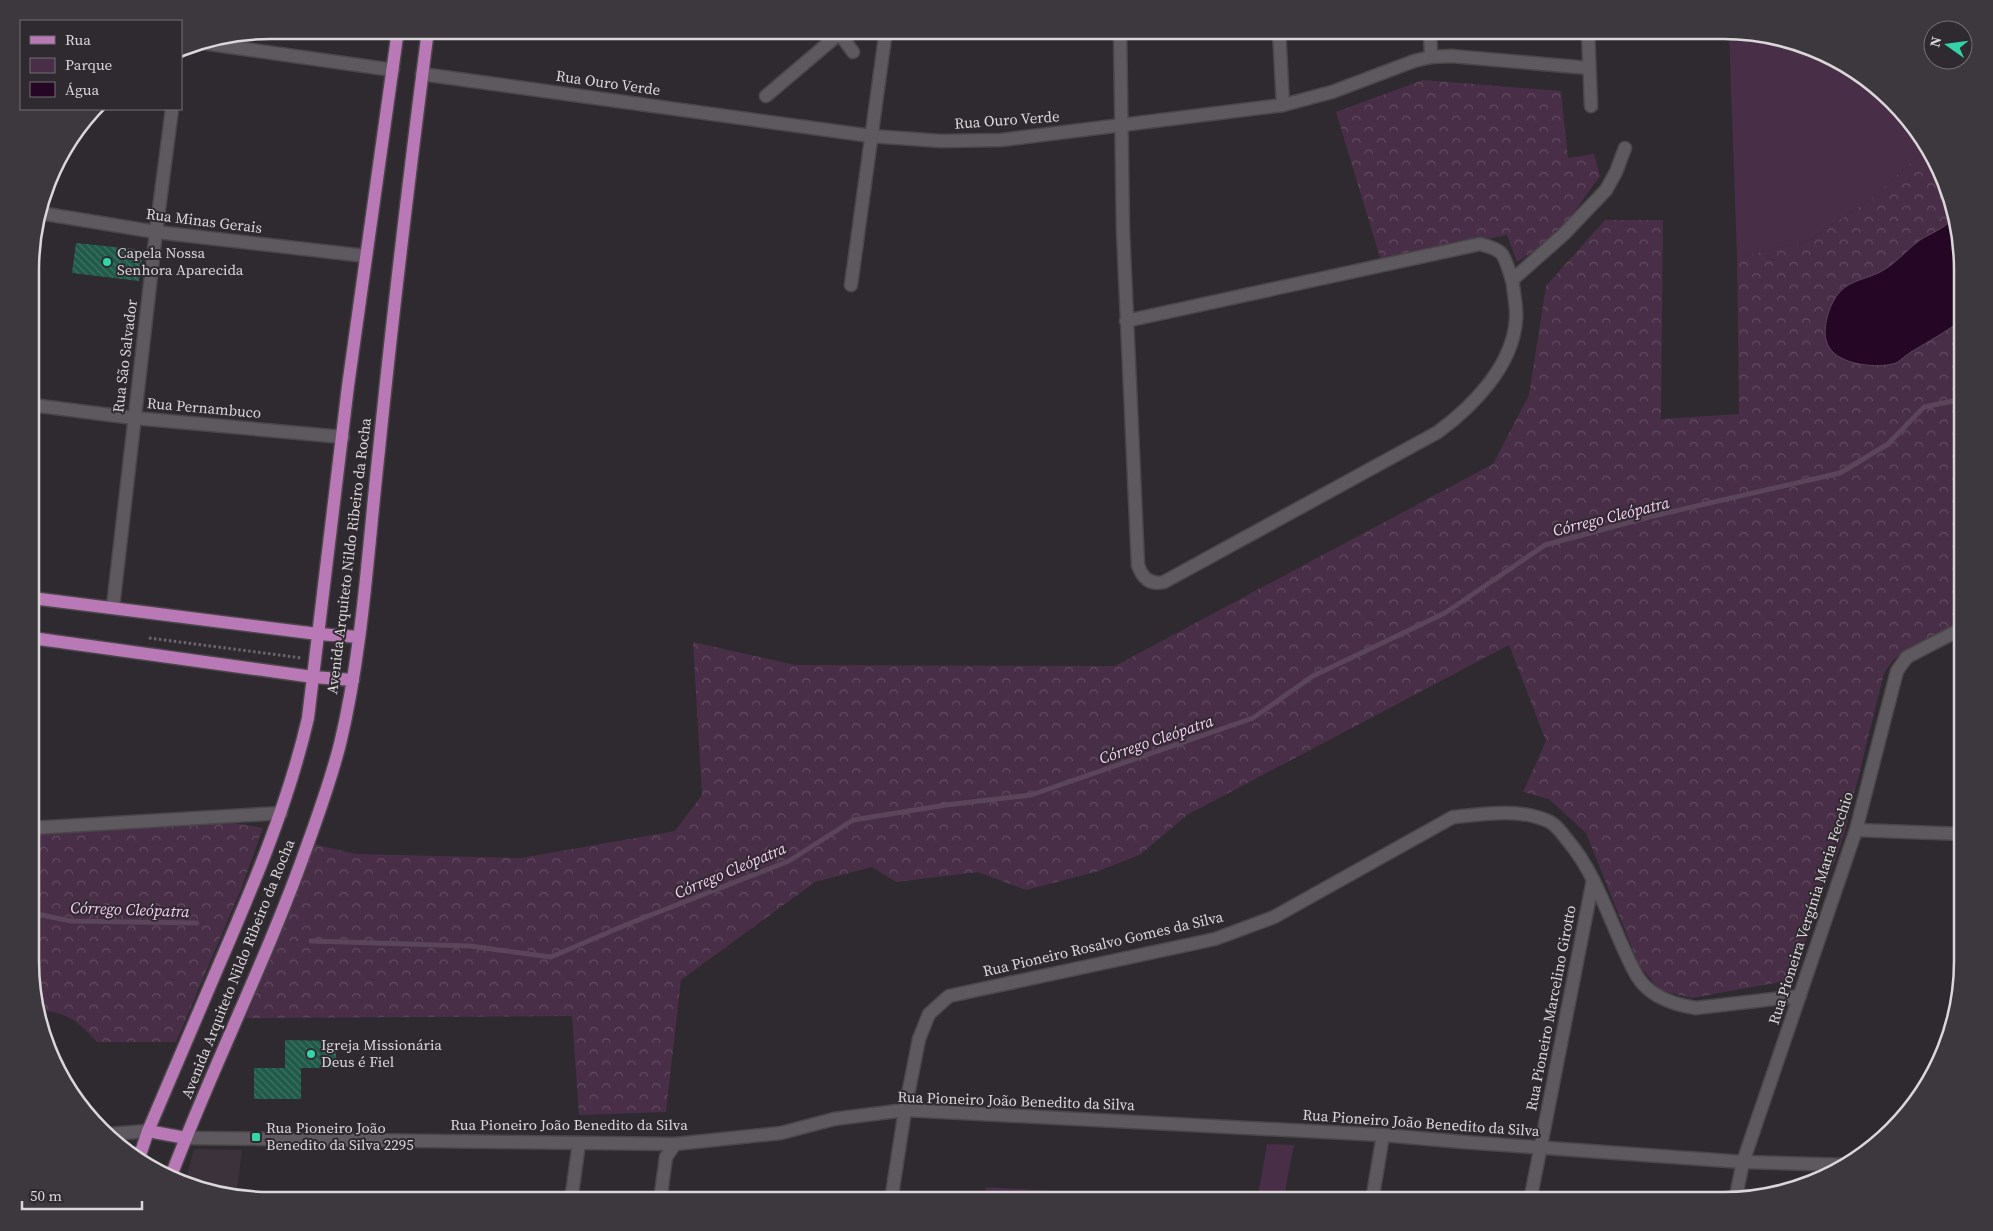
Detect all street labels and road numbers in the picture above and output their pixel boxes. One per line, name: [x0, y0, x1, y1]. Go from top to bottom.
street label: Rua Ouro Verde: [554, 65, 662, 100]
street label: Rua Ouro Verde: [954, 105, 1061, 134]
street label: Rua Minas Gerais: [145, 203, 263, 238]
street label: Rua São Salvador: [107, 297, 142, 414]
street label: Rua Pernambuco: [146, 392, 262, 423]
street label: Avenida Arquiteto Nildo Ribeiro da Rocha: [321, 416, 376, 695]
street label: Rua Pioneira Vergínia Maria Fecchio: [1763, 789, 1858, 1027]
street label: Avenida Arquiteto Nildo Ribeiro da Rocha: [176, 836, 300, 1102]
street label: Rua Pioneiro Marcelino Girotto: [1520, 903, 1581, 1112]
street label: Rua Pioneiro Rosalvo Gomes da Silva: [981, 906, 1226, 981]
street label: Rua Pioneiro João Benedito da Silva: [897, 1086, 1135, 1115]
street label: Rua Pioneiro João Benedito da Silva: [1302, 1104, 1541, 1141]
street label: Rua Pioneiro João Benedito da Silva: [450, 1114, 688, 1135]

